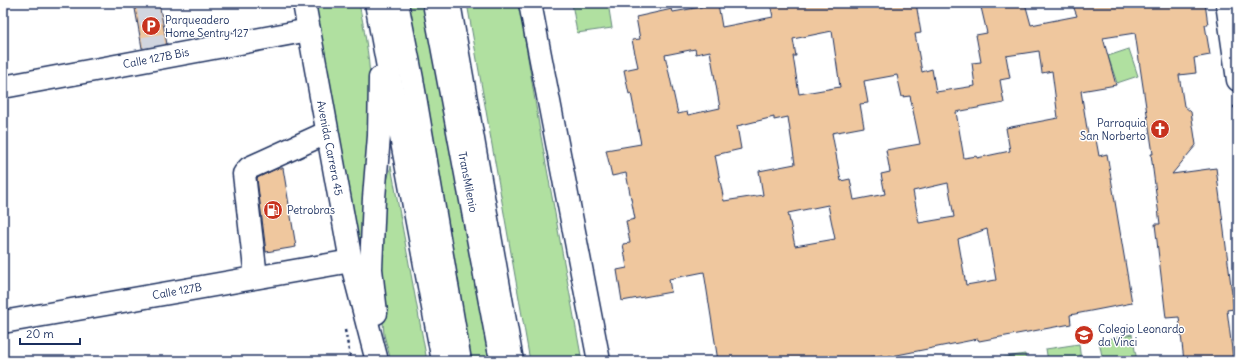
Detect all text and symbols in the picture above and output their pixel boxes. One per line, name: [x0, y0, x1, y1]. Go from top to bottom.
place label: Parqueadero Home Sentry 127: [165, 13, 249, 40]
parking icon: Parqueadero Home Sentry 127: [140, 15, 162, 37]
street label: Calle 127B Bis: [122, 45, 190, 71]
street label: Avenida Carrera 45: [314, 99, 346, 197]
place label: Parroquia San Norberto: [1080, 116, 1146, 143]
church icon: Parroquia San Norberto: [1149, 118, 1171, 140]
street label: TransMilenio: [455, 150, 481, 214]
fuel station icon: Petrobras: [262, 199, 284, 221]
place label: Petrobras: [287, 203, 335, 217]
street label: Calle 127B: [151, 280, 203, 302]
scale bar: [20, 320, 80, 346]
place label: Colegio Leonardo da Vinci: [1098, 322, 1185, 349]
school or university icon: Colegio Leonardo da Vinci: [1073, 324, 1095, 346]
text: 20 m: [26, 326, 54, 341]

